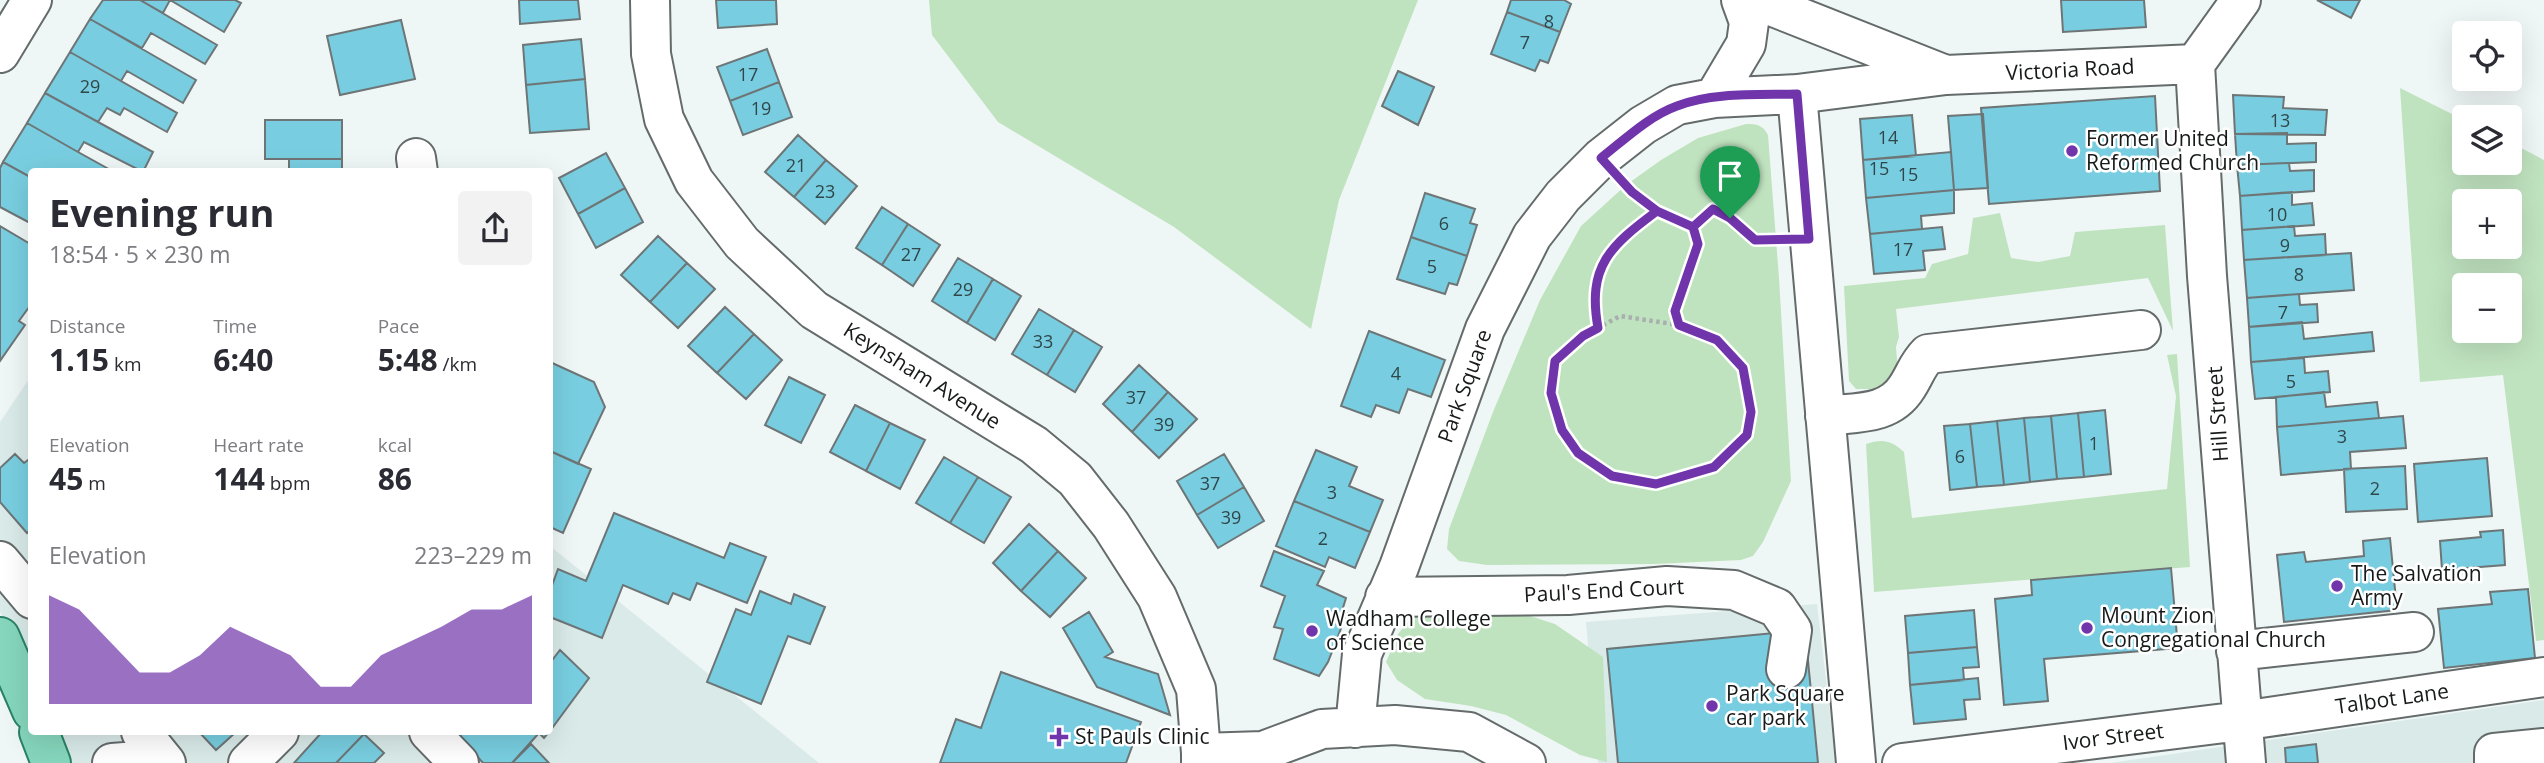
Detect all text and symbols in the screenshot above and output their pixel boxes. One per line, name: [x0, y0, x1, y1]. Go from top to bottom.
house number: 8: [1544, 9, 1554, 33]
map controls: [2452, 21, 2522, 343]
button: locate: [2452, 21, 2522, 91]
house number: 7: [1520, 30, 1530, 54]
street label: Victoria Road: [2005, 52, 2135, 86]
house number: 17: [738, 62, 758, 86]
house number: 29: [80, 74, 100, 98]
house number: 19: [751, 96, 771, 120]
button: layers: [2452, 105, 2522, 175]
house number: 13: [2270, 108, 2290, 132]
place label: Former United Reformed Church: [2086, 124, 2259, 176]
house number: 14: [1878, 125, 1898, 149]
marker: Former United Reformed Church: [2064, 143, 2080, 159]
pin: [1700, 146, 1760, 218]
house number: 21: [786, 153, 806, 177]
house number: 15: [1869, 156, 1889, 180]
icon: arrive: [1711, 157, 1749, 195]
house number: 15: [1898, 162, 1918, 186]
house number: 23: [815, 179, 835, 203]
text: Evening run: [49, 186, 274, 238]
button: +: [2452, 189, 2522, 259]
button: share: [458, 191, 532, 265]
house number: 10: [2267, 202, 2287, 226]
house number: 6: [1439, 211, 1449, 235]
house number: 9: [2280, 233, 2290, 257]
house number: 17: [1893, 237, 1913, 261]
text: 18:54 · 5 × 230 m: [49, 238, 231, 270]
house number: 27: [901, 242, 921, 266]
house number: 5: [1427, 254, 1437, 278]
house number: 8: [2294, 262, 2304, 286]
button: −: [2452, 273, 2522, 343]
house number: 29: [953, 277, 973, 301]
house number: 7: [2278, 300, 2288, 324]
text: Distance: [49, 313, 125, 339]
text: Time: [213, 313, 257, 339]
text: Pace: [378, 313, 419, 339]
street label: Keynsham Avenue: [839, 315, 1007, 435]
street label: Park Square: [1431, 325, 1498, 446]
house number: 33: [1033, 329, 1053, 353]
text: 1.15: [49, 339, 109, 380]
text: 6:40: [213, 339, 273, 380]
text: 5:48: [378, 339, 438, 380]
text: km: [109, 351, 142, 377]
text: /km: [438, 351, 477, 377]
house number: 4: [1391, 361, 1401, 385]
street label: Hill Street: [2200, 365, 2234, 463]
house number: 5: [2286, 369, 2296, 393]
house number: 37: [1126, 385, 1146, 409]
house number: 39: [1154, 412, 1174, 436]
house number: 3: [2337, 424, 2347, 448]
house number: 1: [2089, 431, 2099, 455]
text: Elevation: [49, 432, 130, 458]
text: Heart rate: [213, 432, 304, 458]
text: kcal: [378, 432, 412, 458]
house number: 6: [1955, 444, 1965, 468]
text: 45: [49, 458, 83, 499]
text: 144: [213, 458, 265, 499]
text: 86: [378, 458, 412, 499]
text: m: [83, 470, 106, 496]
text: bpm: [265, 470, 311, 496]
house number: 37: [1200, 471, 1220, 495]
house number: 2: [2370, 476, 2380, 500]
house number: 3: [1327, 480, 1337, 504]
house number: 39: [1221, 505, 1241, 529]
house number: 2: [1318, 526, 1328, 550]
text: Elevation: [49, 539, 147, 571]
text: 223–229 m: [414, 539, 532, 571]
place label: The Salvation Army: [2351, 559, 2482, 611]
street label: Paul's End Court: [1523, 572, 1685, 608]
marker: The Salvation Army: [2329, 578, 2345, 594]
place label: Mount Zion Congregational Church: [2101, 601, 2326, 653]
place label: Wadham College of Science: [1326, 604, 1491, 656]
marker: Mount Zion Congregational Church: [2079, 620, 2095, 636]
marker: Wadham College of Science: [1304, 623, 1320, 639]
street label: Talbot Lane: [2333, 676, 2450, 720]
place label: Park Square car park: [1726, 679, 1845, 731]
marker: Park Square car park: [1704, 698, 1720, 714]
street label: Ivor Street: [2061, 716, 2165, 756]
place label: St Pauls Clinic: [1075, 722, 1209, 750]
marker: St Pauls Clinic: [1049, 727, 1069, 747]

